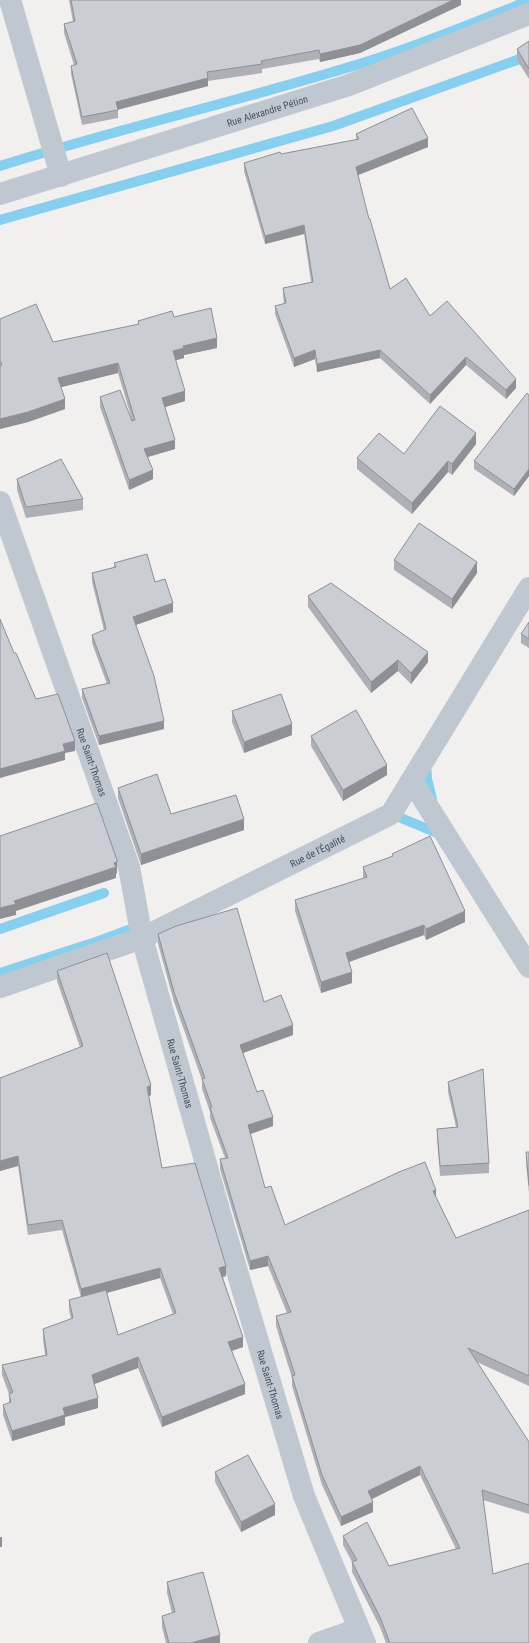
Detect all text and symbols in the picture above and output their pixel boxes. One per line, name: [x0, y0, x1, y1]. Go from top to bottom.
street label: Rue Alexandre Pétion: [225, 93, 309, 128]
street label: Rue Saint-Thomas: [75, 727, 109, 798]
street label: Rue de l'Égalité: [288, 832, 347, 869]
street label: Rue Saint-Thomas: [165, 1037, 196, 1110]
street label: Rue Saint-Thomas: [255, 1349, 286, 1421]

